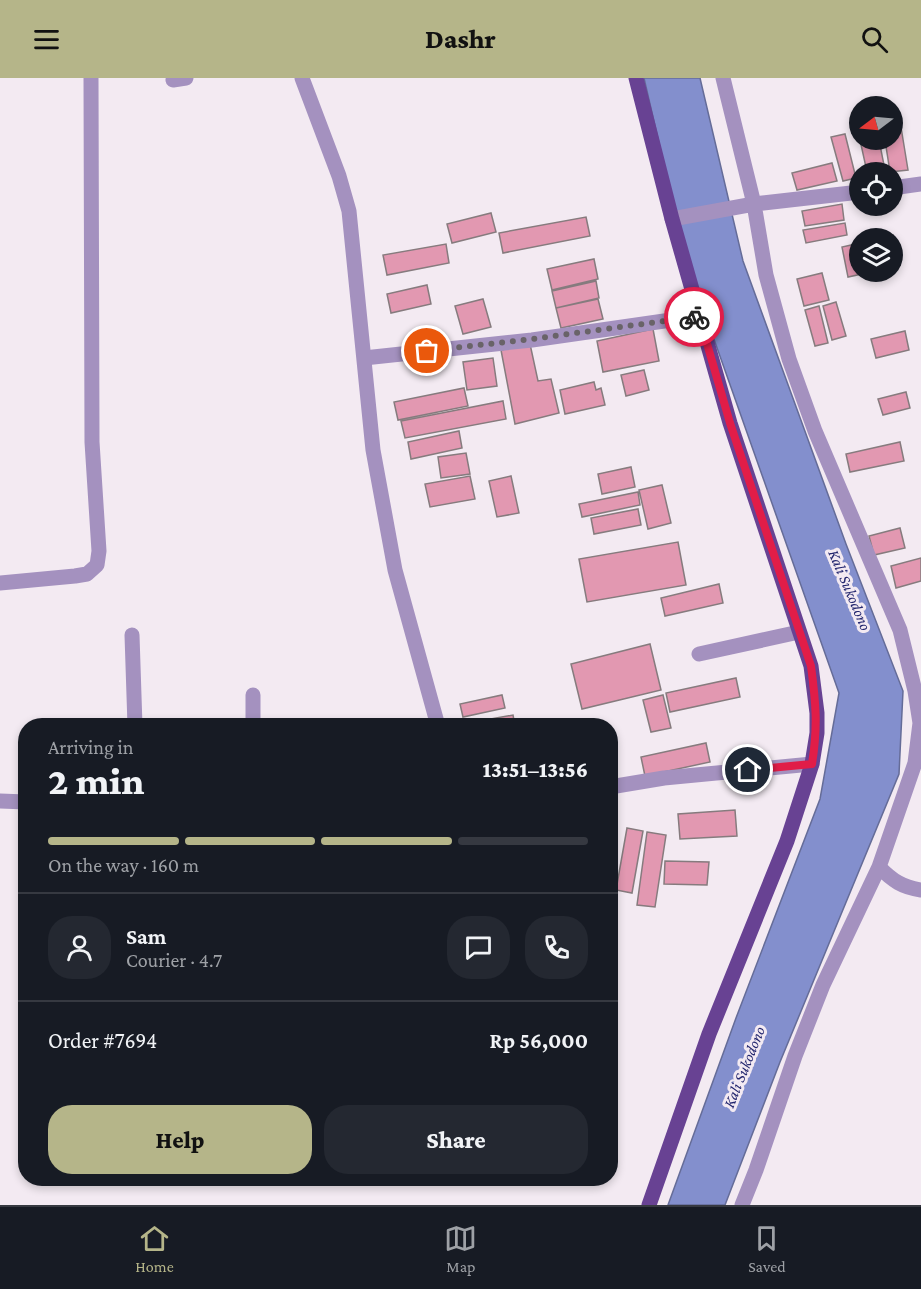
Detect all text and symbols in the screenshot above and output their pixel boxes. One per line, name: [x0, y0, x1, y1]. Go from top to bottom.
icon: menu: [30, 23, 63, 56]
icon: search: [858, 23, 891, 56]
text: Dashr: [425, 24, 496, 54]
north arrow: [849, 96, 903, 150]
map controls: [849, 96, 903, 282]
button: locate: [849, 162, 903, 216]
button: layers: [849, 228, 903, 282]
courier: [664, 287, 724, 347]
icon: bike: [678, 301, 711, 334]
pin: [401, 325, 452, 376]
icon: bag: [410, 334, 443, 367]
water label: Kali Sukodono: [825, 547, 875, 633]
text: Arriving in: [48, 736, 133, 758]
pin: [722, 744, 773, 795]
icon: home: [731, 753, 764, 786]
text: 13:51–13:56: [482, 757, 588, 782]
text: 2 min: [48, 759, 144, 802]
text: On the way · 160 m: [48, 854, 199, 876]
button: person: [48, 916, 111, 979]
button: chat: [447, 916, 510, 979]
button: phone: [525, 916, 588, 979]
text: Sam: [126, 924, 166, 949]
text: Courier · 4.7: [126, 949, 222, 971]
water label: Kali Sukodono: [720, 1024, 768, 1110]
text: Order #7694: [48, 1028, 157, 1053]
text: Rp 56,000: [490, 1028, 588, 1053]
button: Help: [48, 1105, 312, 1174]
button: Share: [324, 1105, 588, 1174]
tab: Home: [135, 1222, 174, 1275]
tab: Map: [444, 1222, 477, 1275]
tab: Saved: [748, 1222, 786, 1275]

